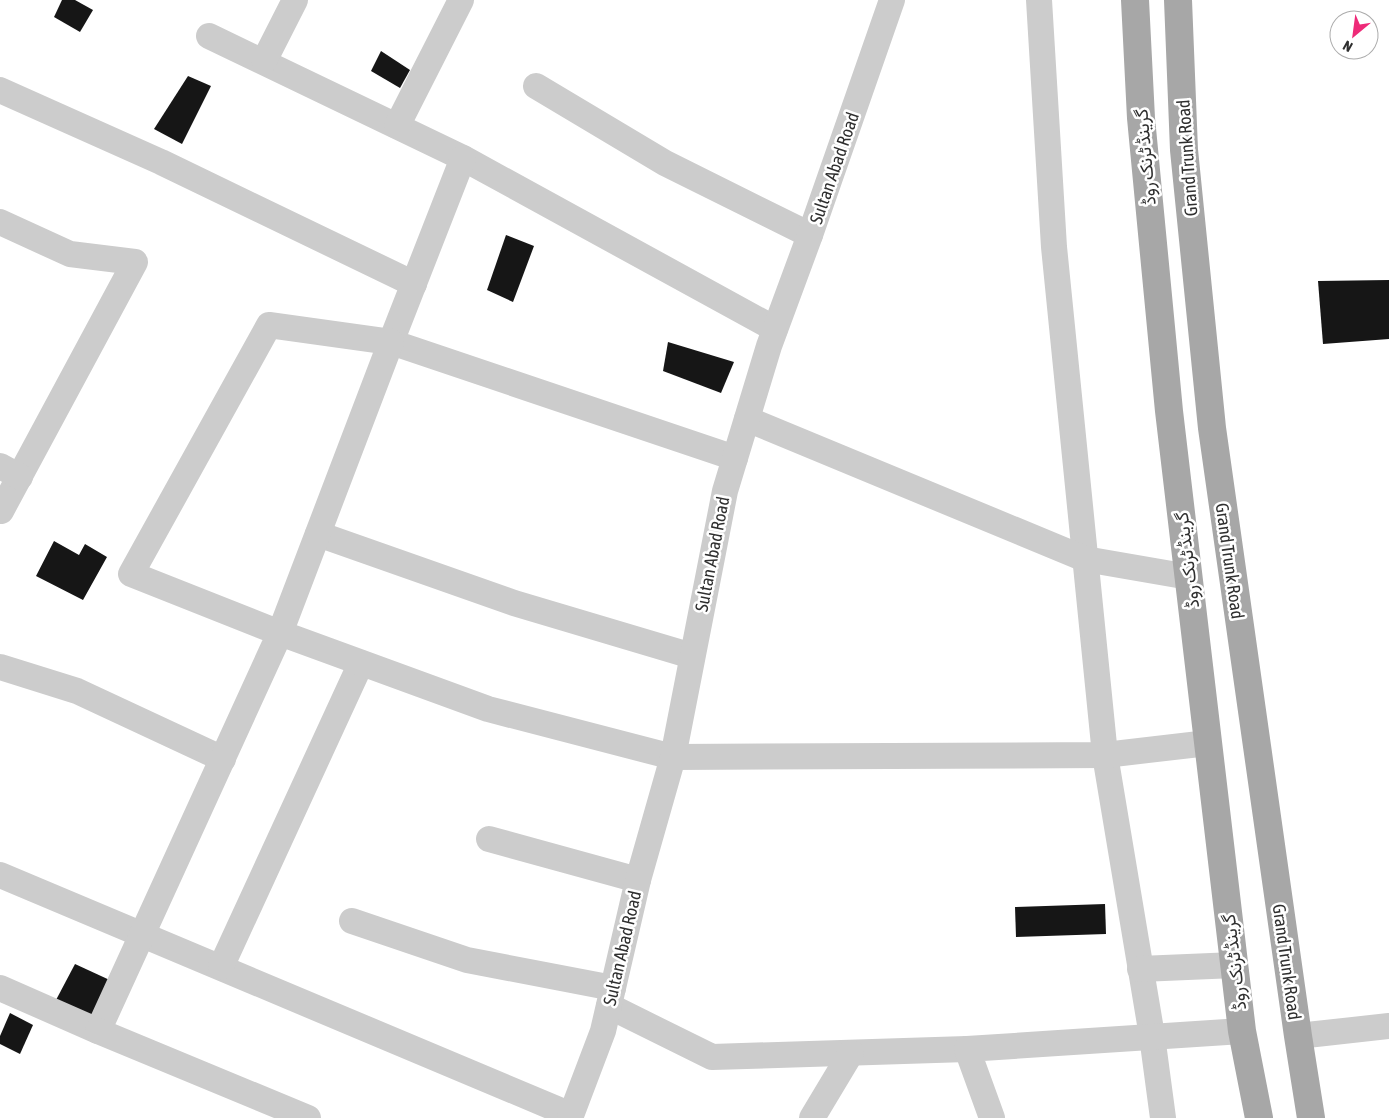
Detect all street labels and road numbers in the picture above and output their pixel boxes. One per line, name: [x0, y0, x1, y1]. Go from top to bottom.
street label: Grand Trunk Road: [1172, 99, 1202, 217]
street label: گرینڈ ٹرنک روڈ: [1130, 108, 1161, 206]
street label: Sultan Abad Road: [805, 109, 863, 227]
street label: Sultan Abad Road: [691, 495, 733, 613]
street label: Grand Trunk Road: [1211, 502, 1249, 620]
street label: گرینڈ ٹرنک روڈ: [1171, 511, 1204, 609]
street label: Sultan Abad Road: [599, 889, 645, 1007]
street label: Grand Trunk Road: [1268, 903, 1306, 1021]
street label: گرینڈ ٹرنک روڈ: [1218, 913, 1251, 1011]

